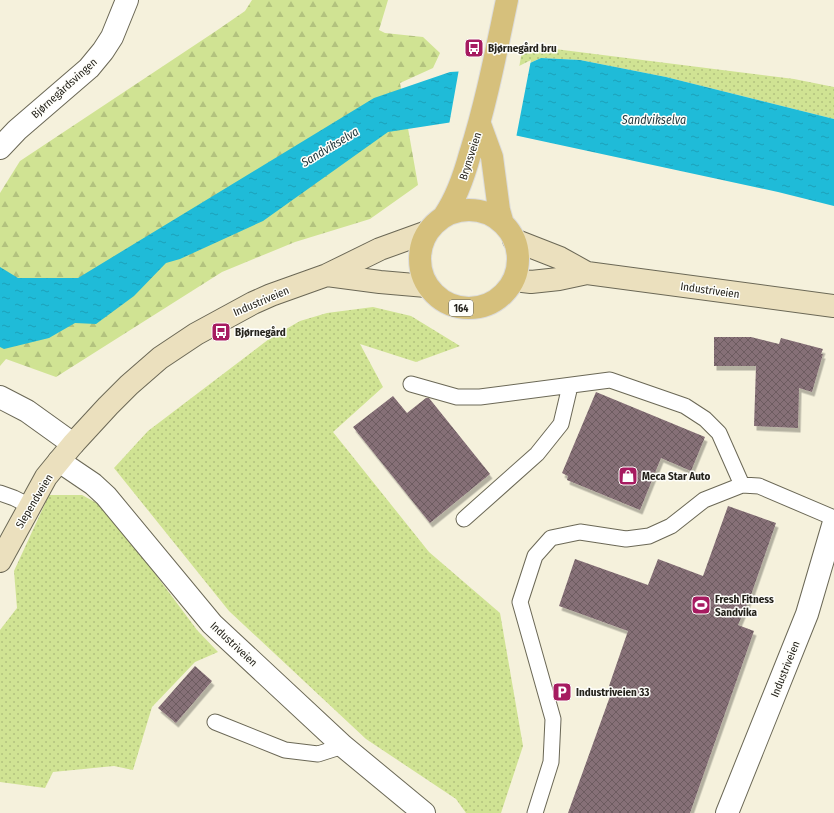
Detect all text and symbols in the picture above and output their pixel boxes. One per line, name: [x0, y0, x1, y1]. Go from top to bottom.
bus stop icon: Bjørnegård bru: [463, 37, 485, 59]
place label: Bjørnegård bru: [488, 42, 557, 55]
street label: Bjørnegårdsvingen: [29, 56, 100, 121]
water label: Sandvikselva: [621, 113, 686, 127]
water label: Sandvikselva: [298, 124, 361, 170]
street label: Brynsveien: [457, 131, 484, 182]
street label: Industriveien: [680, 280, 740, 301]
street label: Industriveien: [231, 284, 291, 319]
road number: 164: [449, 300, 473, 316]
bus stop icon: Bjørnegård: [210, 321, 232, 343]
place label: Bjørnegård: [235, 326, 286, 339]
shop icon: Meca Star Auto: [617, 465, 639, 487]
place label: Meca Star Auto: [642, 470, 711, 483]
street label: Slependveien: [13, 472, 56, 531]
place label: Fresh Fitness Sandvika: [715, 593, 774, 619]
sports icon: Fresh Fitness Sandvika: [690, 594, 712, 616]
street label: Industriveien: [207, 619, 260, 669]
street label: Industriveien: [768, 639, 803, 699]
parking icon: Industriveien 33: [551, 681, 573, 703]
place label: Industriveien 33: [576, 686, 650, 699]

